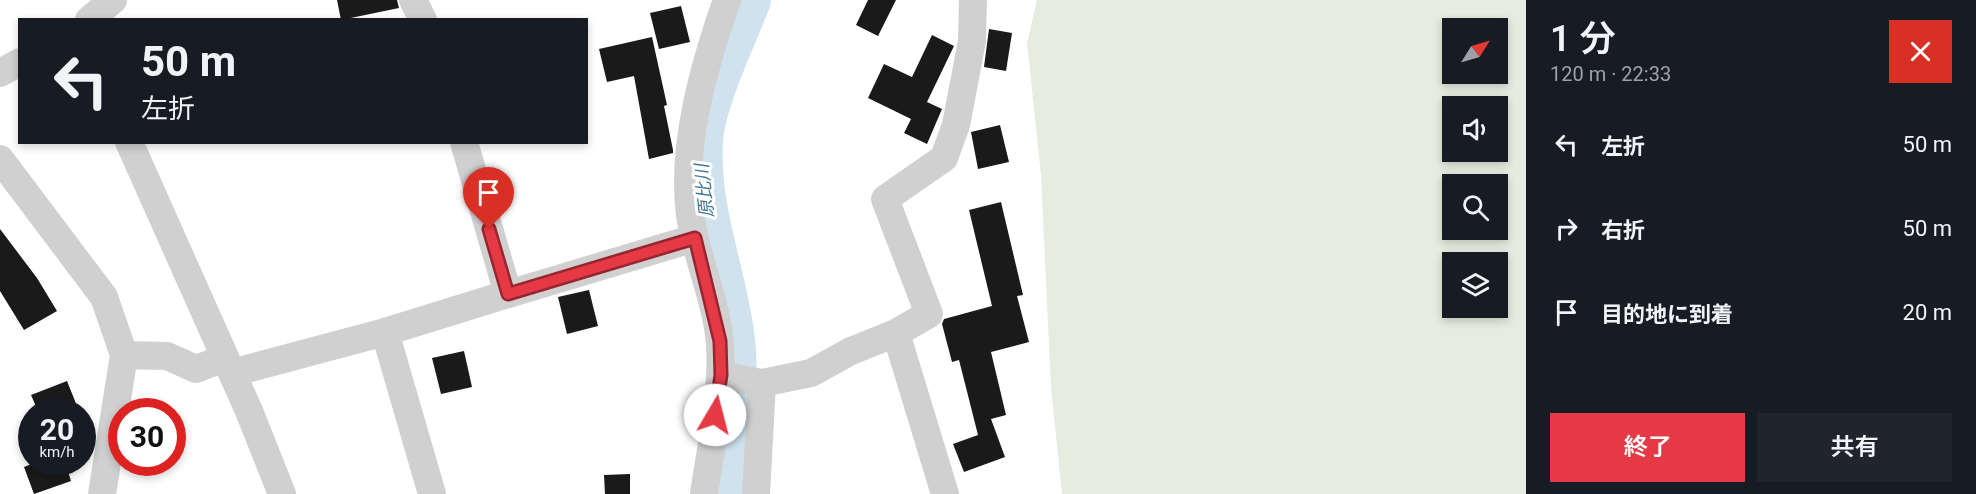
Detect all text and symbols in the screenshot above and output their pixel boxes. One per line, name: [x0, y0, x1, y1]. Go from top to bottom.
north arrow: [1442, 18, 1508, 84]
map controls: [1442, 18, 1508, 318]
text: 1 分: [1550, 18, 1616, 60]
button: close: [1889, 20, 1952, 83]
text: 50 m: [141, 37, 236, 86]
icon: left: [42, 42, 120, 120]
text: 120 m · 22:33: [1550, 62, 1671, 86]
text: 左折: [141, 93, 195, 125]
button: sound: [1442, 96, 1508, 162]
icon: left: [1550, 128, 1583, 161]
text: 50 m: [1903, 132, 1952, 157]
text: 左折: [1601, 134, 1645, 159]
water label: 原比川: [691, 161, 717, 219]
pin: [463, 167, 514, 229]
button: search: [1442, 174, 1508, 240]
icon: arrive: [472, 176, 505, 209]
icon: right: [1550, 212, 1583, 245]
text: 50 m: [1903, 216, 1952, 241]
text: 右折: [1601, 218, 1645, 243]
button: layers: [1442, 252, 1508, 318]
icon: arrive: [1550, 296, 1583, 329]
text: 20 m: [1903, 300, 1952, 325]
text: 目的地に到着: [1601, 302, 1733, 327]
position arrow: [683, 383, 747, 447]
speed limit sign: 30: [108, 398, 186, 476]
text: 20: [40, 412, 74, 447]
button: 終了: [1550, 413, 1745, 482]
button: 共有: [1757, 413, 1952, 482]
text: km/h: [39, 443, 75, 461]

